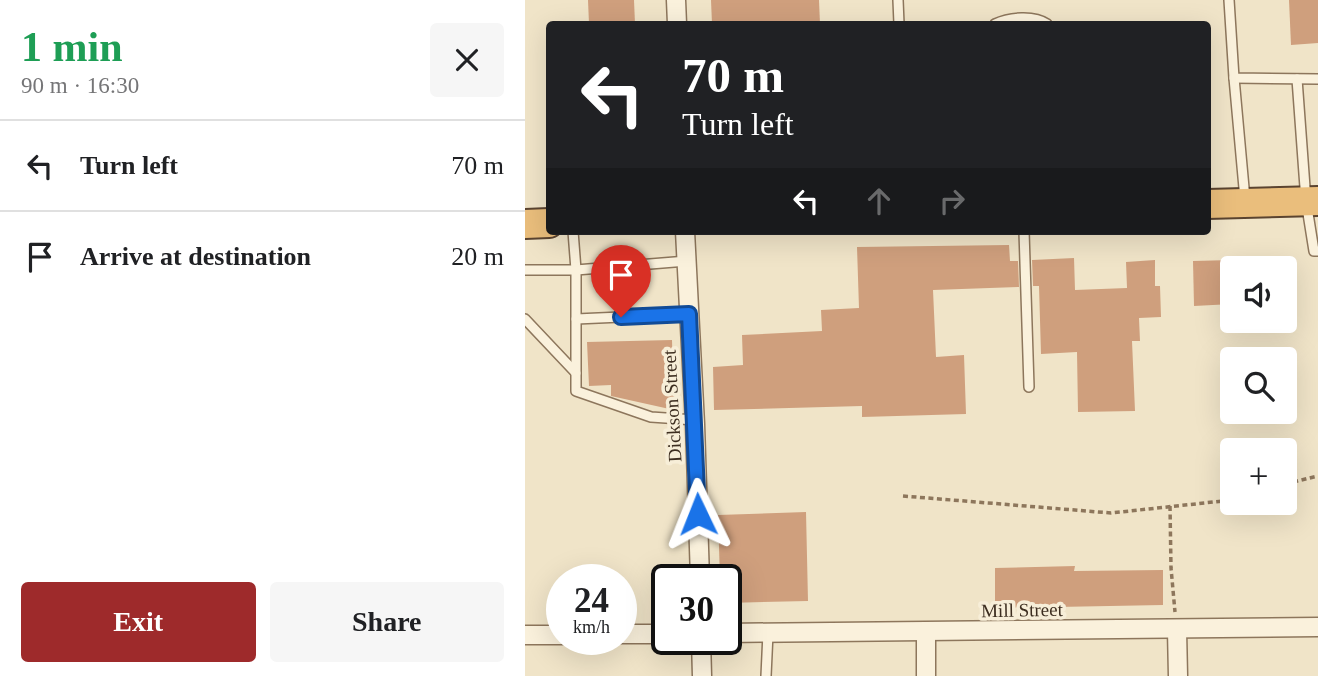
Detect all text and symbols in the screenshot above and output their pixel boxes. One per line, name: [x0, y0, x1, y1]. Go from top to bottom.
button: close: [430, 23, 504, 97]
text: 1 min: [21, 24, 123, 70]
text: 70 m: [682, 48, 784, 103]
icon: left: [567, 49, 658, 140]
text: 90 m · 16:30: [21, 73, 139, 98]
text: Turn left: [682, 106, 794, 142]
icon: left: [21, 147, 59, 185]
text: Turn left: [80, 151, 178, 180]
text: 70 m: [451, 151, 504, 180]
icon: left: [787, 182, 825, 220]
icon: ahead: [860, 182, 898, 220]
icon: right: [933, 182, 971, 220]
icon: arrive: [21, 238, 59, 276]
text: Arrive at destination: [80, 242, 311, 271]
text: 20 m: [451, 242, 504, 271]
pin: [591, 245, 651, 317]
icon: arrive: [602, 256, 640, 294]
map controls: [1220, 256, 1297, 515]
button: sound: [1220, 256, 1297, 333]
button: search: [1220, 347, 1297, 424]
street label: Dickson Street: [659, 349, 685, 463]
button: +: [1220, 438, 1297, 515]
position arrow: [661, 477, 735, 551]
speed limit sign: 30: [651, 564, 742, 655]
text: 24: [574, 581, 609, 620]
button: Exit: [21, 582, 256, 662]
button: Share: [270, 582, 504, 662]
street label: Mill Street: [981, 599, 1064, 621]
text: km/h: [573, 617, 610, 637]

